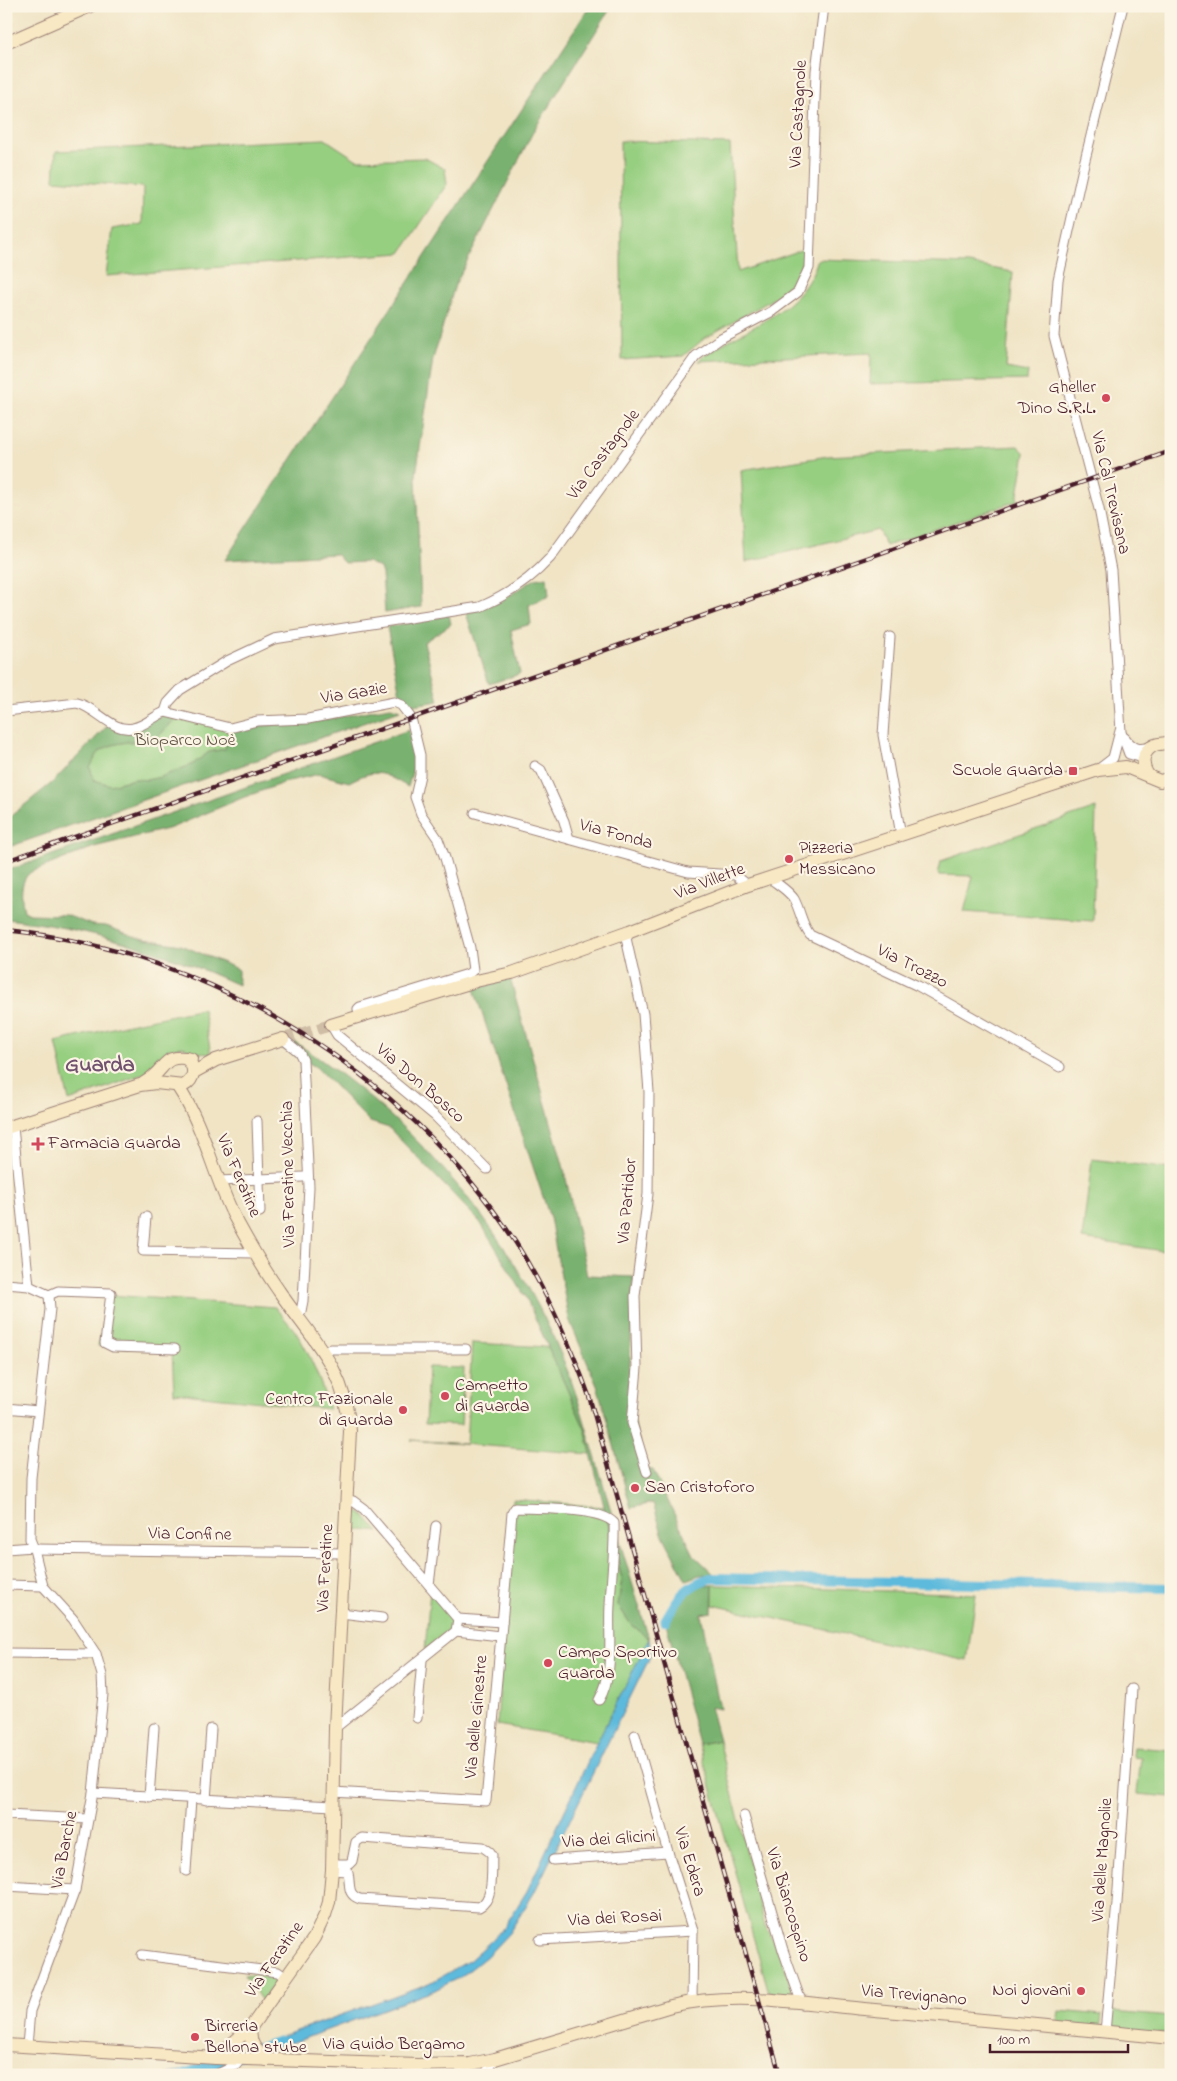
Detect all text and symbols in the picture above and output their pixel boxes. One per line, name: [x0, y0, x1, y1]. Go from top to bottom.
street label: Via Castagnole: [783, 58, 816, 170]
place label: Gheller Dino S.R.L.: [1017, 375, 1096, 422]
marker: Gheller Dino S.R.L.: [1100, 392, 1112, 404]
street label: Via Castagnole: [560, 403, 648, 507]
street label: Via Cal Trevisana: [1083, 428, 1137, 557]
street label: Via Gazie: [318, 676, 390, 712]
park label: Bioparco Noè: [133, 728, 237, 754]
place label: Scuole Guarda: [952, 758, 1063, 784]
marker: Scuole Guarda: [1067, 765, 1079, 777]
street label: Via Fonda: [575, 812, 656, 857]
place label: Pizzeria Messicano: [799, 836, 876, 883]
marker: Pizzeria Messicano: [783, 853, 795, 865]
street label: Via Villette: [670, 856, 750, 908]
street label: Via Trozzo: [871, 938, 952, 996]
street label: Via Don Bosco: [369, 1037, 470, 1130]
district label: Guarda: [65, 1050, 135, 1082]
street label: Via Feratine Vecchia: [275, 1100, 303, 1249]
street label: Via Feratine: [208, 1129, 268, 1222]
place label: Farmacia Guarda: [47, 1131, 181, 1157]
marker: Farmacia Guarda: [32, 1138, 44, 1150]
street label: Via Partidor: [611, 1157, 645, 1246]
place label: Campetto di Guarda: [455, 1373, 530, 1420]
place label: Centro Frazionale di Guarda: [265, 1387, 394, 1434]
marker: Campetto di Guarda: [439, 1390, 451, 1402]
marker: Centro Frazionale di Guarda: [397, 1404, 409, 1416]
place label: San Cristoforo: [645, 1475, 755, 1501]
marker: San Cristoforo: [629, 1482, 641, 1494]
street label: Via Confine: [147, 1521, 233, 1549]
street label: Via Feratine: [311, 1522, 341, 1614]
place label: Campo Sportivo Guarda: [558, 1640, 677, 1687]
street label: Via delle Ginestre: [459, 1653, 495, 1781]
marker: Campo Sportivo Guarda: [542, 1657, 554, 1669]
street label: Via delle Magnolie: [1086, 1796, 1121, 1924]
street label: Via Barche: [45, 1808, 85, 1892]
street label: Via Edera: [666, 1823, 712, 1900]
street label: Via dei Glicini: [560, 1824, 657, 1856]
street label: Via Biancospino: [758, 1844, 818, 1965]
street label: Via dei Rosai: [566, 1904, 663, 1934]
street label: Via Feratine: [239, 1916, 311, 2004]
street label: Via Trevignano: [859, 1978, 968, 2015]
place label: Noi giovani: [992, 1978, 1071, 2005]
marker: Noi giovani: [1075, 1985, 1087, 1997]
place label: Birreria Bellona stube: [204, 2014, 308, 2061]
scale bar: [990, 2021, 1127, 2053]
text: 100 m: [997, 2029, 1030, 2051]
marker: Birreria Bellona stube: [189, 2031, 201, 2043]
street label: Via Guido Bergamo: [322, 2032, 465, 2059]

